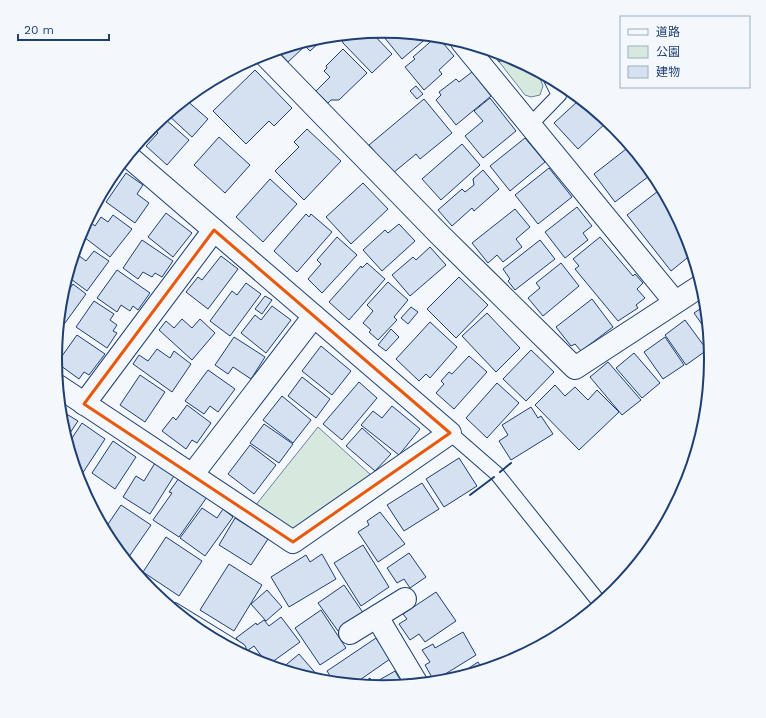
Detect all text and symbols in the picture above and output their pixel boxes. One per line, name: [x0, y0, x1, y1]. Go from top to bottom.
scale bar: [18, 16, 109, 42]
legend: [620, 16, 750, 88]
text: 20 m: [24, 23, 54, 37]
text: 道路: [656, 25, 680, 39]
text: 公園: [656, 45, 680, 59]
text: 建物: [656, 65, 680, 79]

